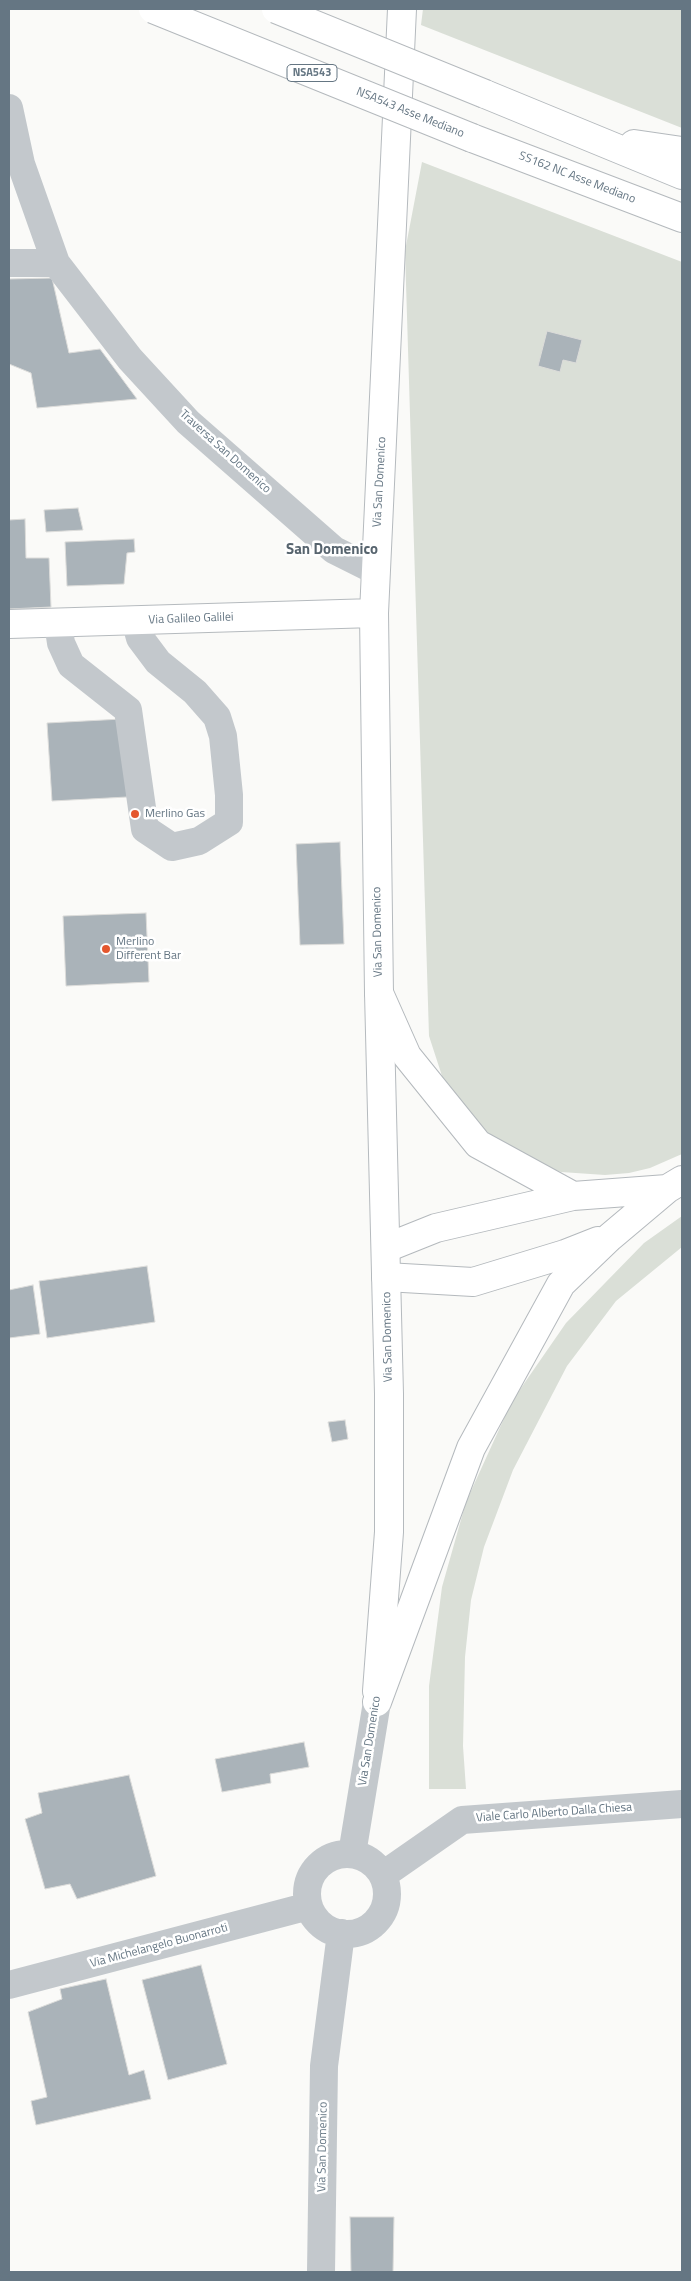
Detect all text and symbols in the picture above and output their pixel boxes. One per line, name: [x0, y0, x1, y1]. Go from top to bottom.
road number: NSA543: [287, 64, 337, 82]
street label: NSA543 Asse Mediano: [354, 85, 466, 141]
street label: SS162 NC Asse Mediano: [517, 149, 637, 207]
street label: Traversa San Domenico: [176, 407, 274, 497]
street label: Via San Domenico: [370, 436, 390, 528]
district label: San Domenico: [286, 541, 378, 559]
street label: Via Galileo Galilei: [148, 610, 234, 628]
place label: Merlino Gas: [145, 807, 205, 821]
marker: Merlino Gas: [129, 808, 141, 820]
street label: Via San Domenico: [370, 887, 386, 977]
place label: Merlino Different Bar: [116, 935, 181, 963]
marker: Merlino Different Bar: [100, 943, 112, 955]
street label: Via San Domenico: [380, 1292, 396, 1382]
street label: Via San Domenico: [356, 1695, 384, 1787]
street label: Viale Carlo Alberto Dalla Chiesa: [476, 1800, 632, 1826]
street label: Via Michelangelo Buonarroti: [89, 1921, 229, 1971]
street label: Via San Domenico: [315, 2102, 331, 2192]

